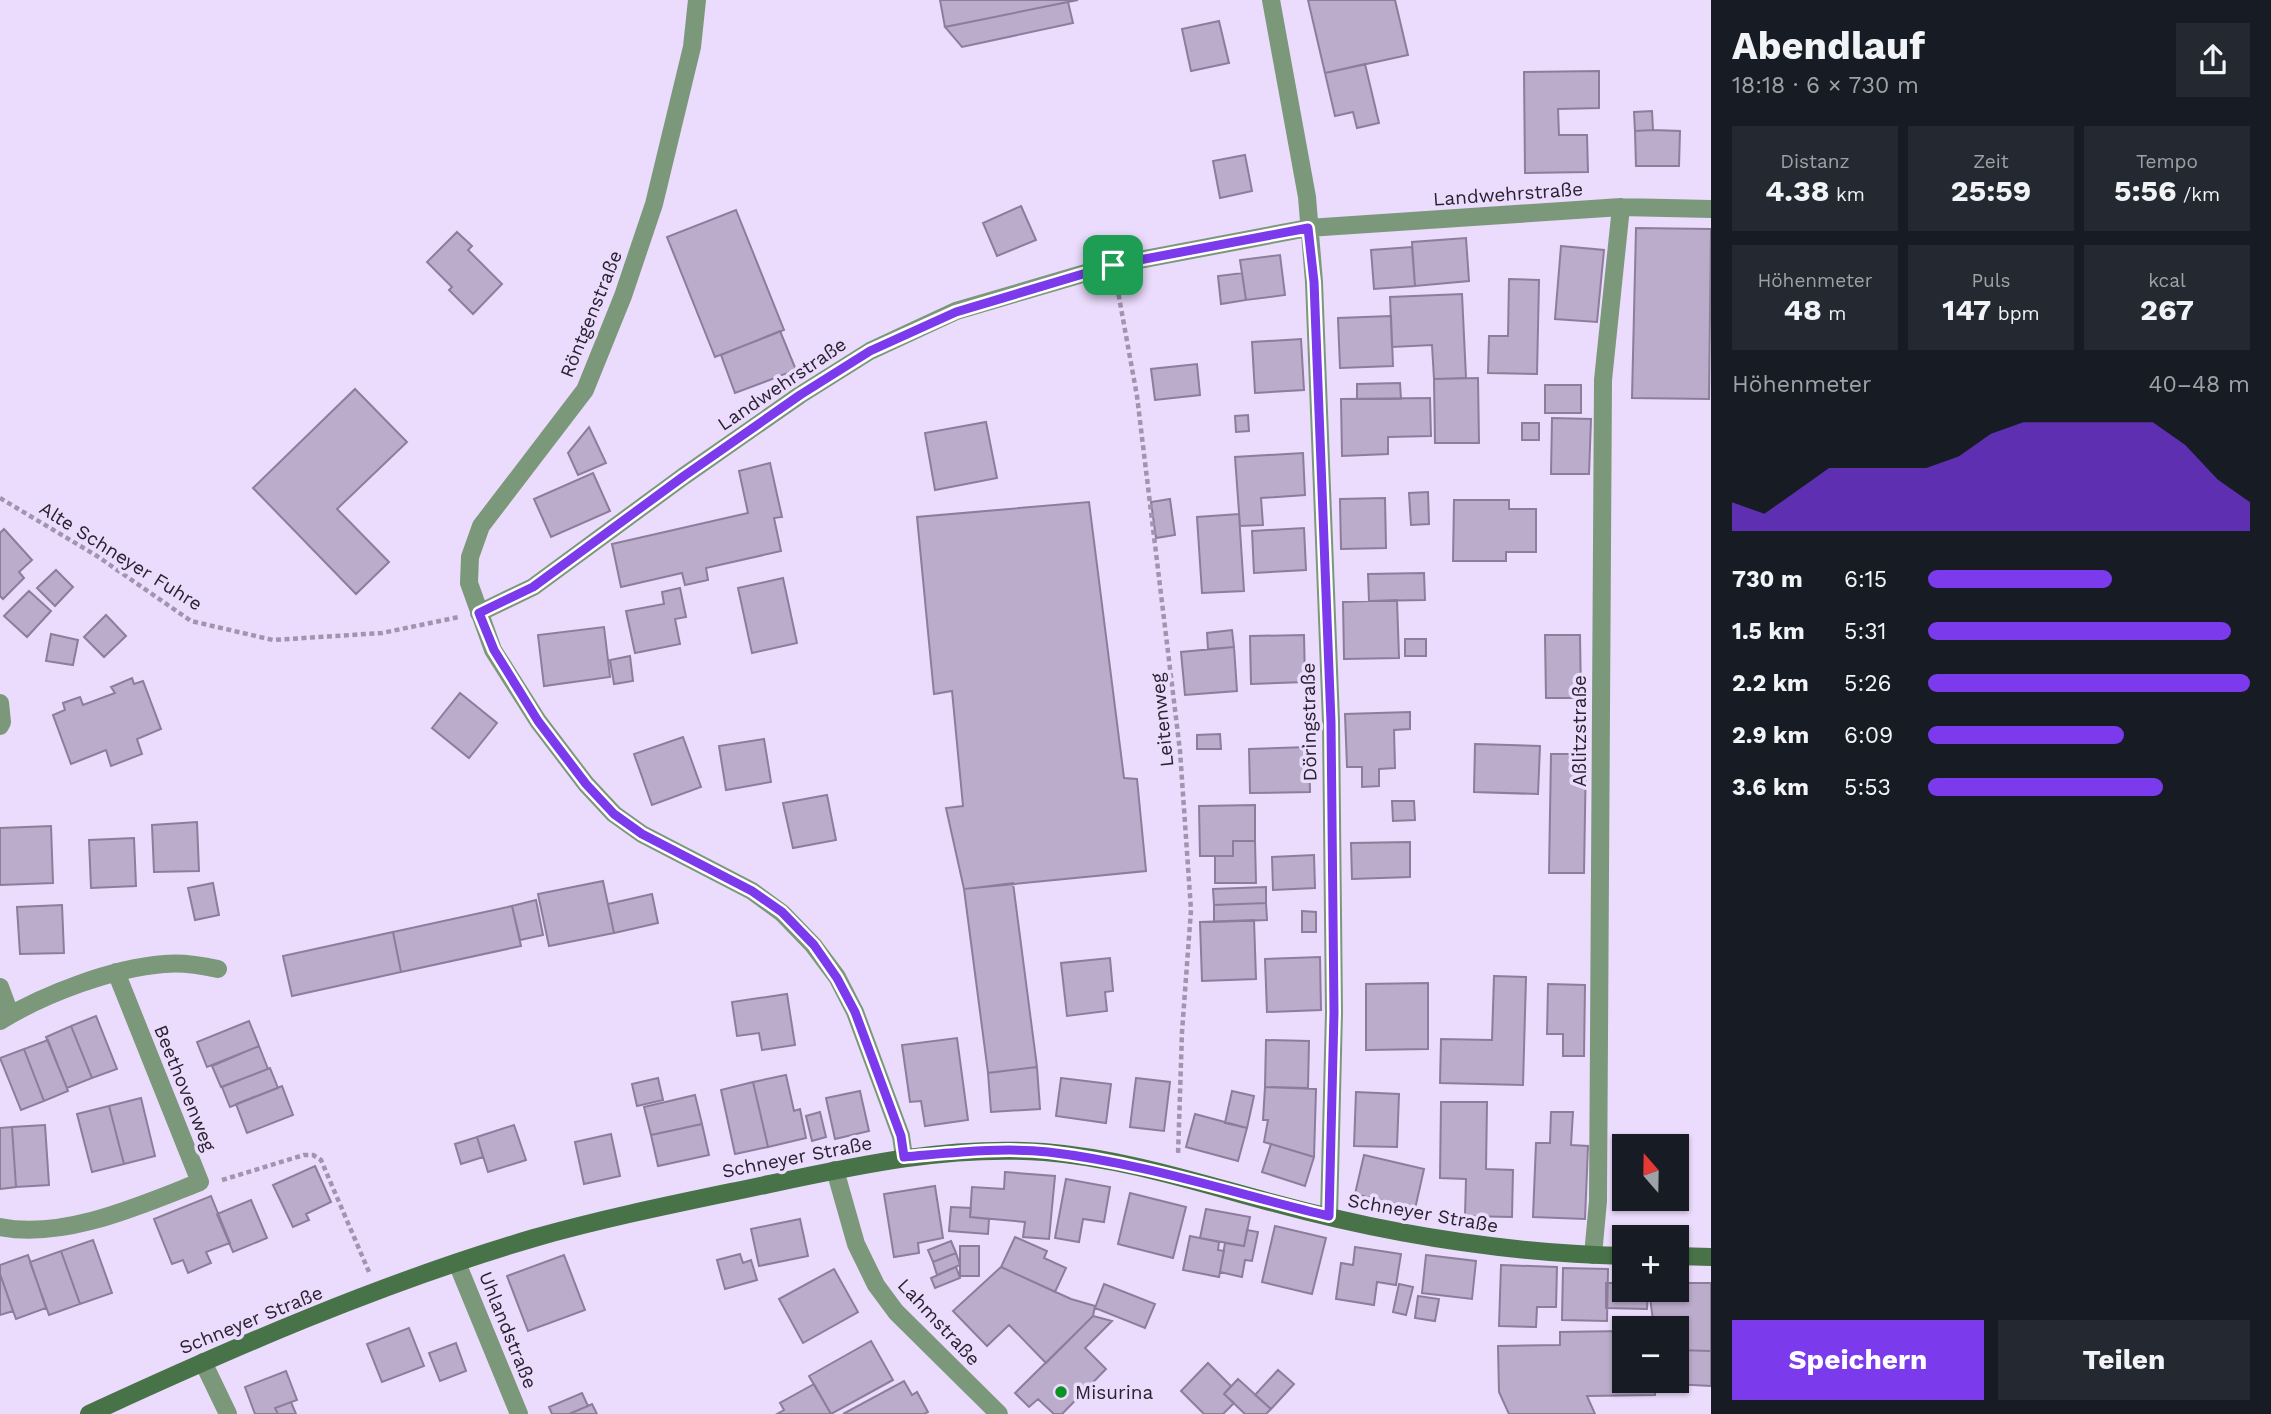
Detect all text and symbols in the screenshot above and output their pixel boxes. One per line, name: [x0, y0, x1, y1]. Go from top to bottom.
button: share: [2176, 23, 2250, 97]
text: Abendlauf: [1732, 24, 1925, 68]
text: 18:18 · 6 × 730 m: [1732, 72, 1919, 99]
text: Distanz: [1780, 150, 1850, 173]
text: Zeit: [1973, 150, 2009, 173]
text: Tempo: [2136, 150, 2198, 173]
text: 4.38: [1765, 173, 1830, 208]
text: 25:59: [1951, 173, 2031, 208]
text: 5:56: [2114, 173, 2176, 208]
street label: Landwehrstraße: [1432, 177, 1584, 211]
text: km: [1830, 183, 1865, 206]
text: /km: [2176, 183, 2220, 206]
pin: [1083, 235, 1143, 295]
icon: arrive: [1094, 246, 1132, 284]
street label: Röntgenstraße: [555, 247, 627, 381]
text: Höhenmeter: [1757, 269, 1873, 292]
text: Puls: [1971, 269, 2011, 292]
text: kcal: [2148, 269, 2186, 292]
text: 48: [1784, 292, 1822, 327]
text: 147: [1942, 292, 1991, 327]
text: 267: [2140, 292, 2194, 327]
text: m: [1822, 302, 1846, 325]
text: bpm: [1991, 302, 2040, 325]
street label: Landwehrstraße: [713, 332, 851, 436]
text: Höhenmeter: [1732, 371, 1871, 398]
text: 40–48 m: [2148, 371, 2250, 398]
street label: Alte Schneyer Fuhre: [35, 497, 207, 615]
text: 730 m: [1732, 566, 1803, 593]
text: 6:15: [1844, 566, 1887, 593]
text: 1.5 km: [1732, 618, 1805, 645]
text: 5:31: [1844, 618, 1887, 645]
street label: Döringstraße: [1296, 662, 1322, 782]
text: 2.2 km: [1732, 670, 1809, 697]
text: 5:26: [1844, 670, 1892, 697]
street label: Leitenweg: [1146, 671, 1178, 768]
street label: Aßlitzstraße: [1568, 675, 1591, 787]
text: 2.9 km: [1732, 722, 1809, 749]
text: 6:09: [1844, 722, 1893, 749]
text: 3.6 km: [1732, 774, 1809, 801]
text: 5:53: [1844, 774, 1891, 801]
street label: Beethovenweg: [149, 1021, 221, 1155]
street label: Schneyer Straße: [720, 1131, 874, 1183]
north arrow: [1612, 1134, 1689, 1211]
map controls: [1612, 1134, 1689, 1393]
street label: Schneyer Straße: [1346, 1188, 1500, 1238]
button: +: [1612, 1225, 1689, 1302]
street label: Uhlandstraße: [474, 1268, 542, 1392]
street label: Lahmstraße: [893, 1274, 985, 1370]
street label: Schneyer Straße: [176, 1281, 326, 1359]
button: −: [1612, 1316, 1689, 1393]
button: Speichern: [1732, 1320, 1984, 1400]
button: Teilen: [1998, 1320, 2250, 1400]
place label: Misurina: [1075, 1381, 1154, 1404]
marker: Misurina: [1053, 1384, 1069, 1400]

